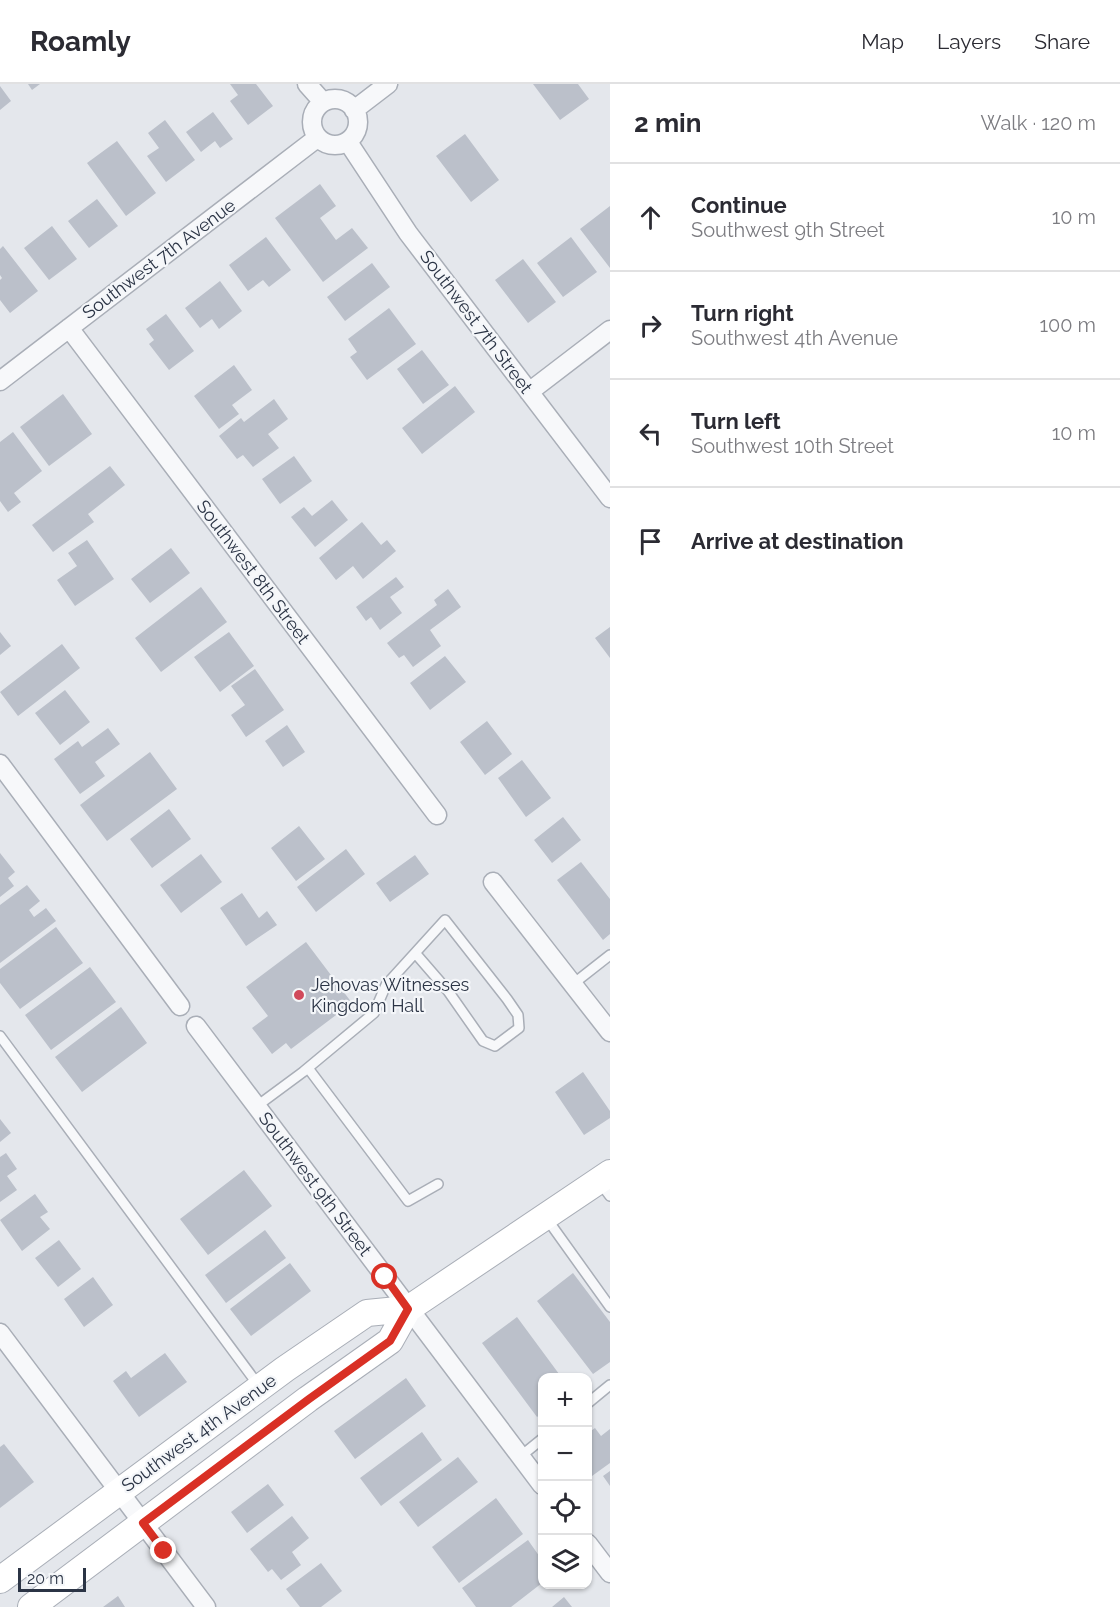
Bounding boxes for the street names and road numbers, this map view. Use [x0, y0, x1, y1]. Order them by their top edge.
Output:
street label: Southwest 7th Avenue [78, 194, 240, 323]
street label: Southwest 7th Street [416, 246, 537, 397]
street label: Southwest 8th Street [193, 496, 314, 648]
street label: Southwest 9th Street [255, 1108, 376, 1260]
street label: Southwest 4th Avenue [117, 1369, 281, 1496]

